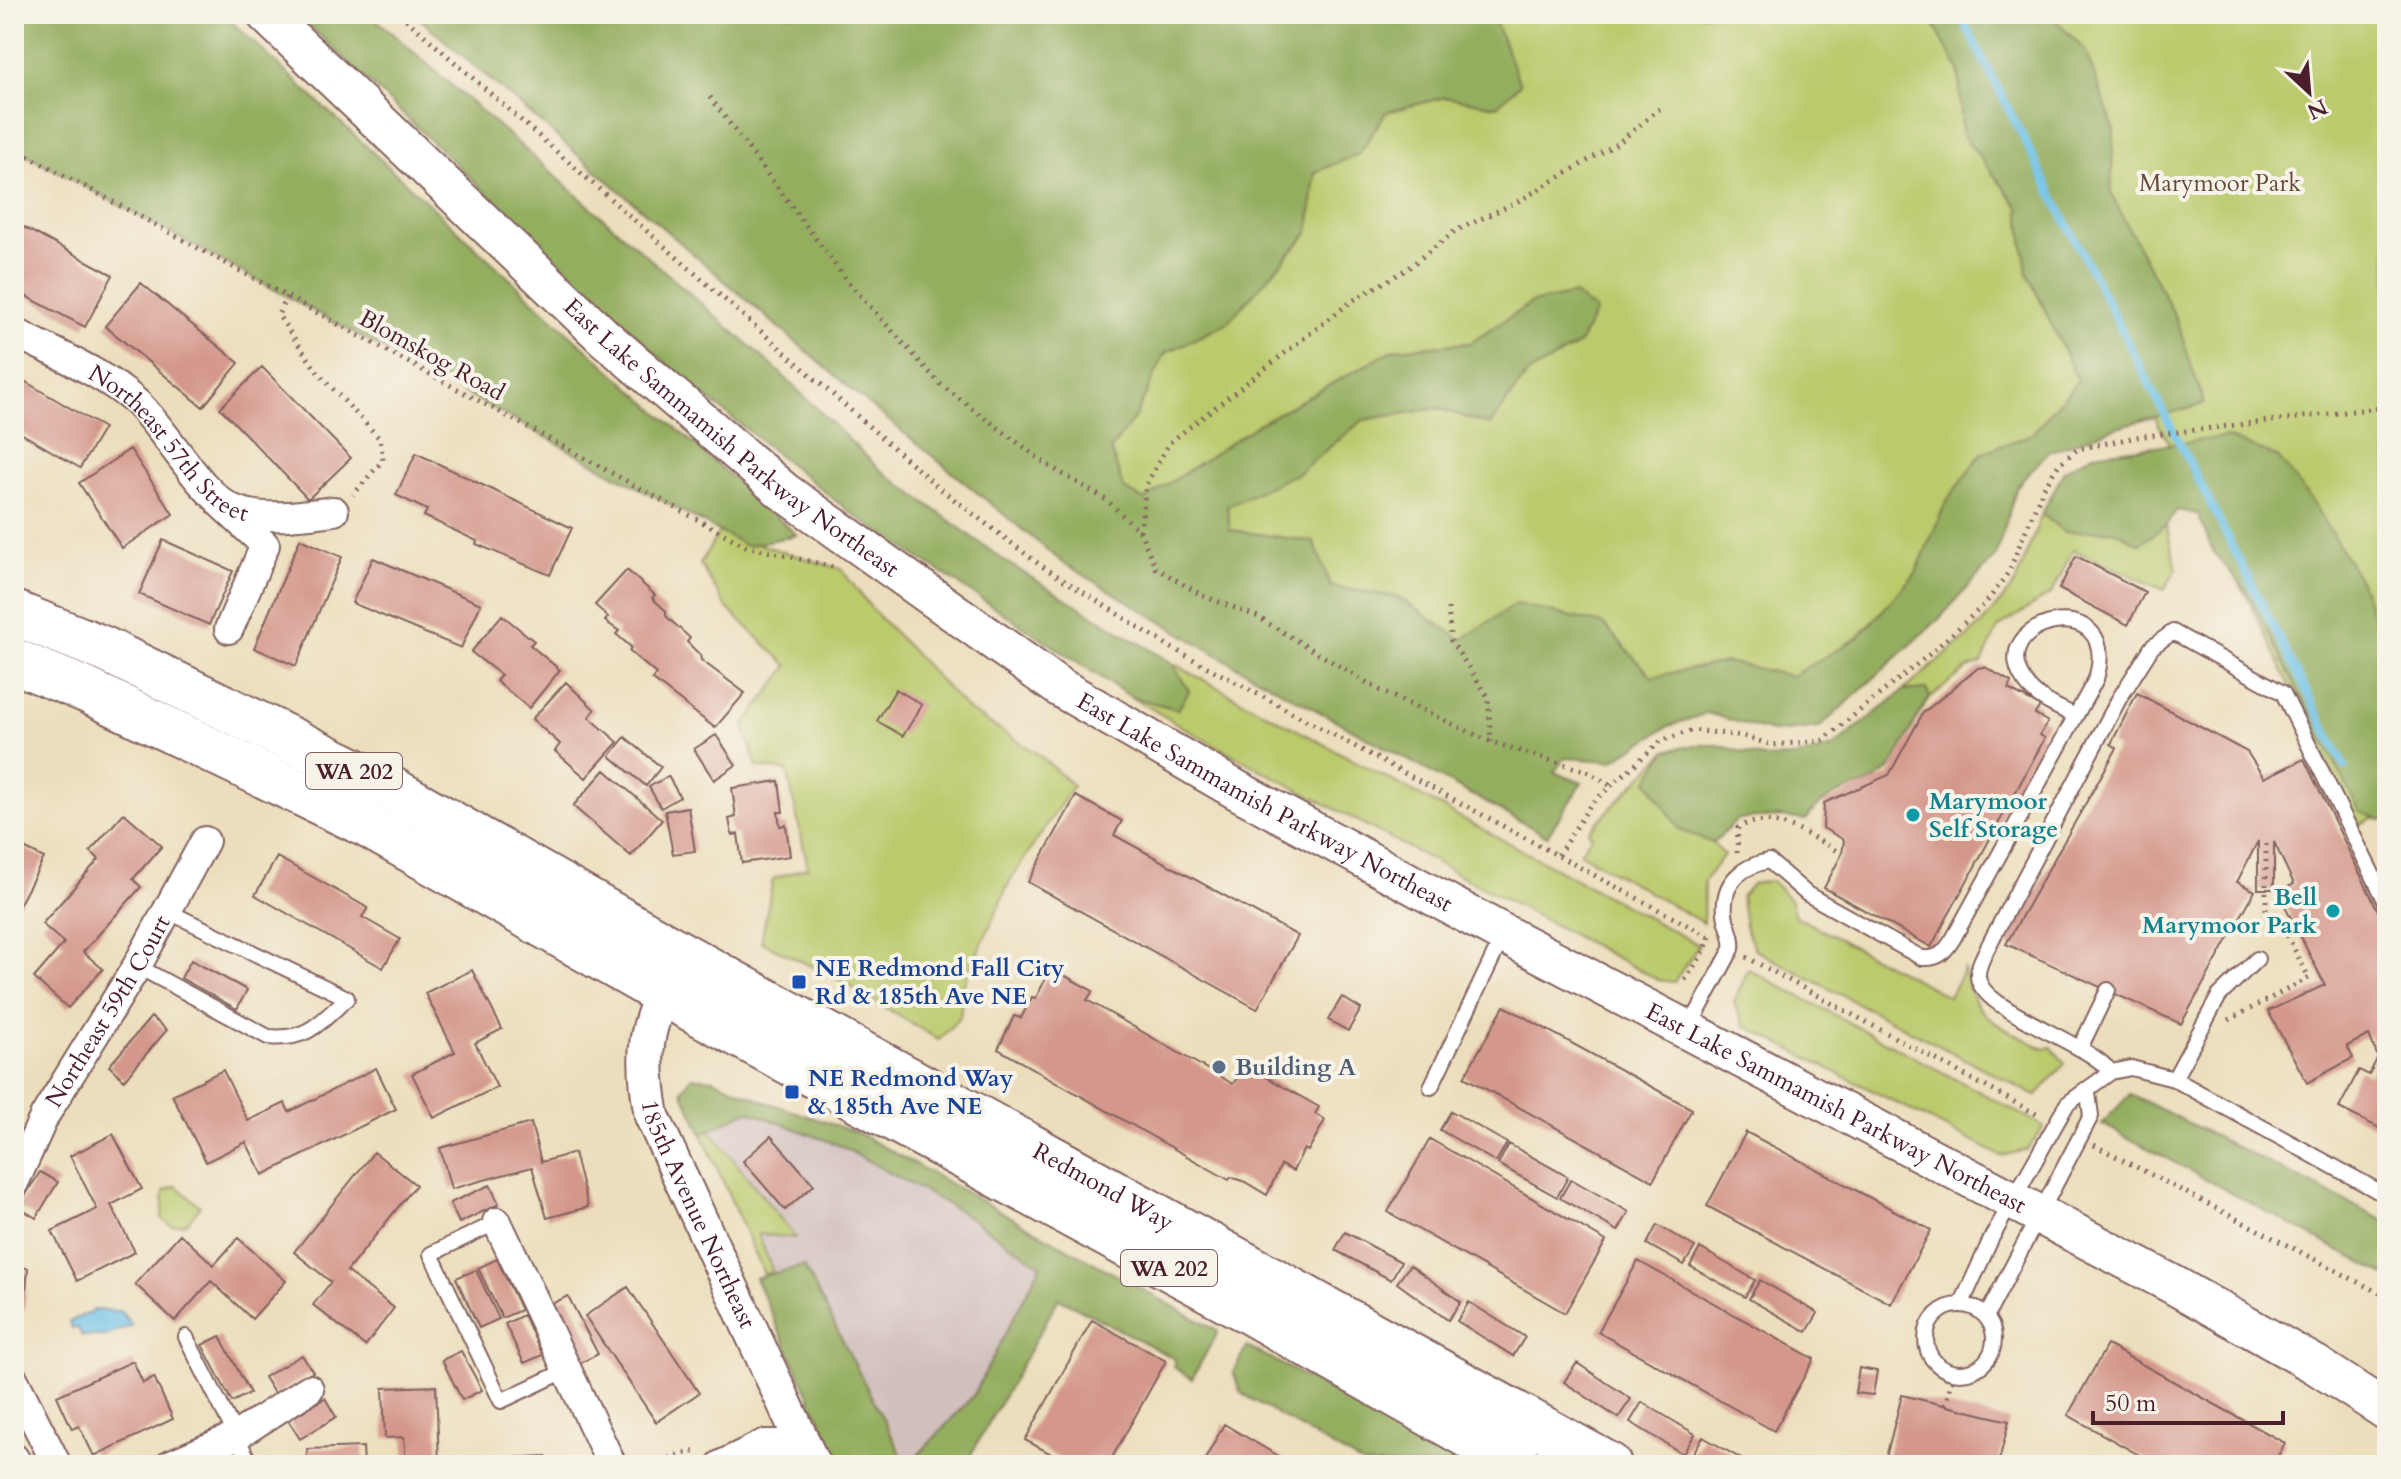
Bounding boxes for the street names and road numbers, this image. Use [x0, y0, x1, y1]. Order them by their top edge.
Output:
street label: East Lake Sammamish Parkway Northeast [556, 291, 906, 586]
street label: Blomskog Road [353, 302, 511, 409]
street label: Northeast 57th Street [82, 357, 252, 530]
street label: East Lake Sammamish Parkway Northeast [1071, 685, 1459, 920]
road number: WA 202 [306, 753, 402, 789]
street label: Northeast 59th Court [38, 909, 179, 1114]
street label: East Lake Sammamish Parkway Northeast [1640, 995, 2032, 1222]
street label: 185th Avenue Northeast [633, 1097, 764, 1334]
street label: Redmond Way [1027, 1135, 1180, 1239]
road number: WA 202 [1121, 1250, 1217, 1286]

